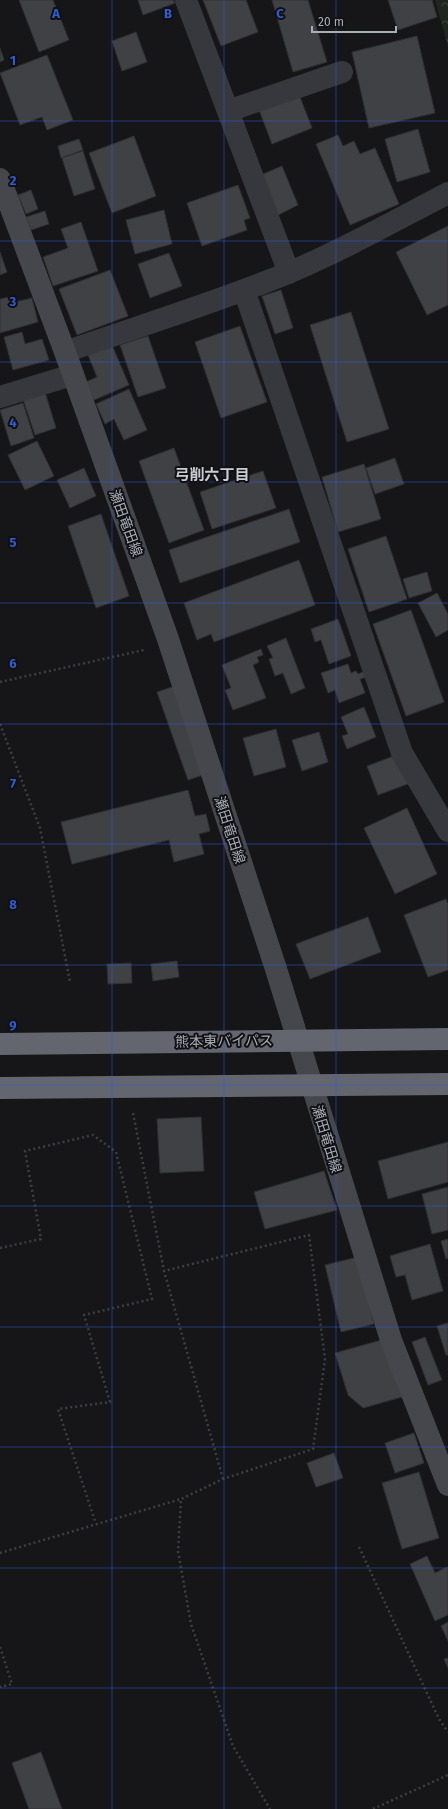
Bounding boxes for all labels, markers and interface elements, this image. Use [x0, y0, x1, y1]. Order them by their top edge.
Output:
text: A [51, 6, 60, 21]
text: B [164, 6, 172, 21]
text: C [276, 6, 284, 21]
scale bar [312, 8, 396, 34]
text: 20 m [318, 15, 344, 29]
text: 1 [10, 53, 16, 68]
text: 2 [10, 173, 17, 188]
text: 3 [9, 294, 17, 309]
text: 4 [9, 415, 17, 430]
district label: 弓削六丁目 [174, 466, 250, 484]
street label: 瀬田竜田線 [106, 487, 145, 559]
text: 5 [10, 535, 17, 550]
text: 6 [9, 656, 17, 671]
text: 7 [10, 776, 16, 791]
street label: 瀬田竜田線 [211, 794, 248, 866]
text: 8 [9, 897, 17, 912]
text: 9 [9, 1018, 17, 1033]
street label: 熊本東バイパス [175, 1032, 273, 1051]
street label: 瀬田竜田線 [308, 1103, 345, 1175]

